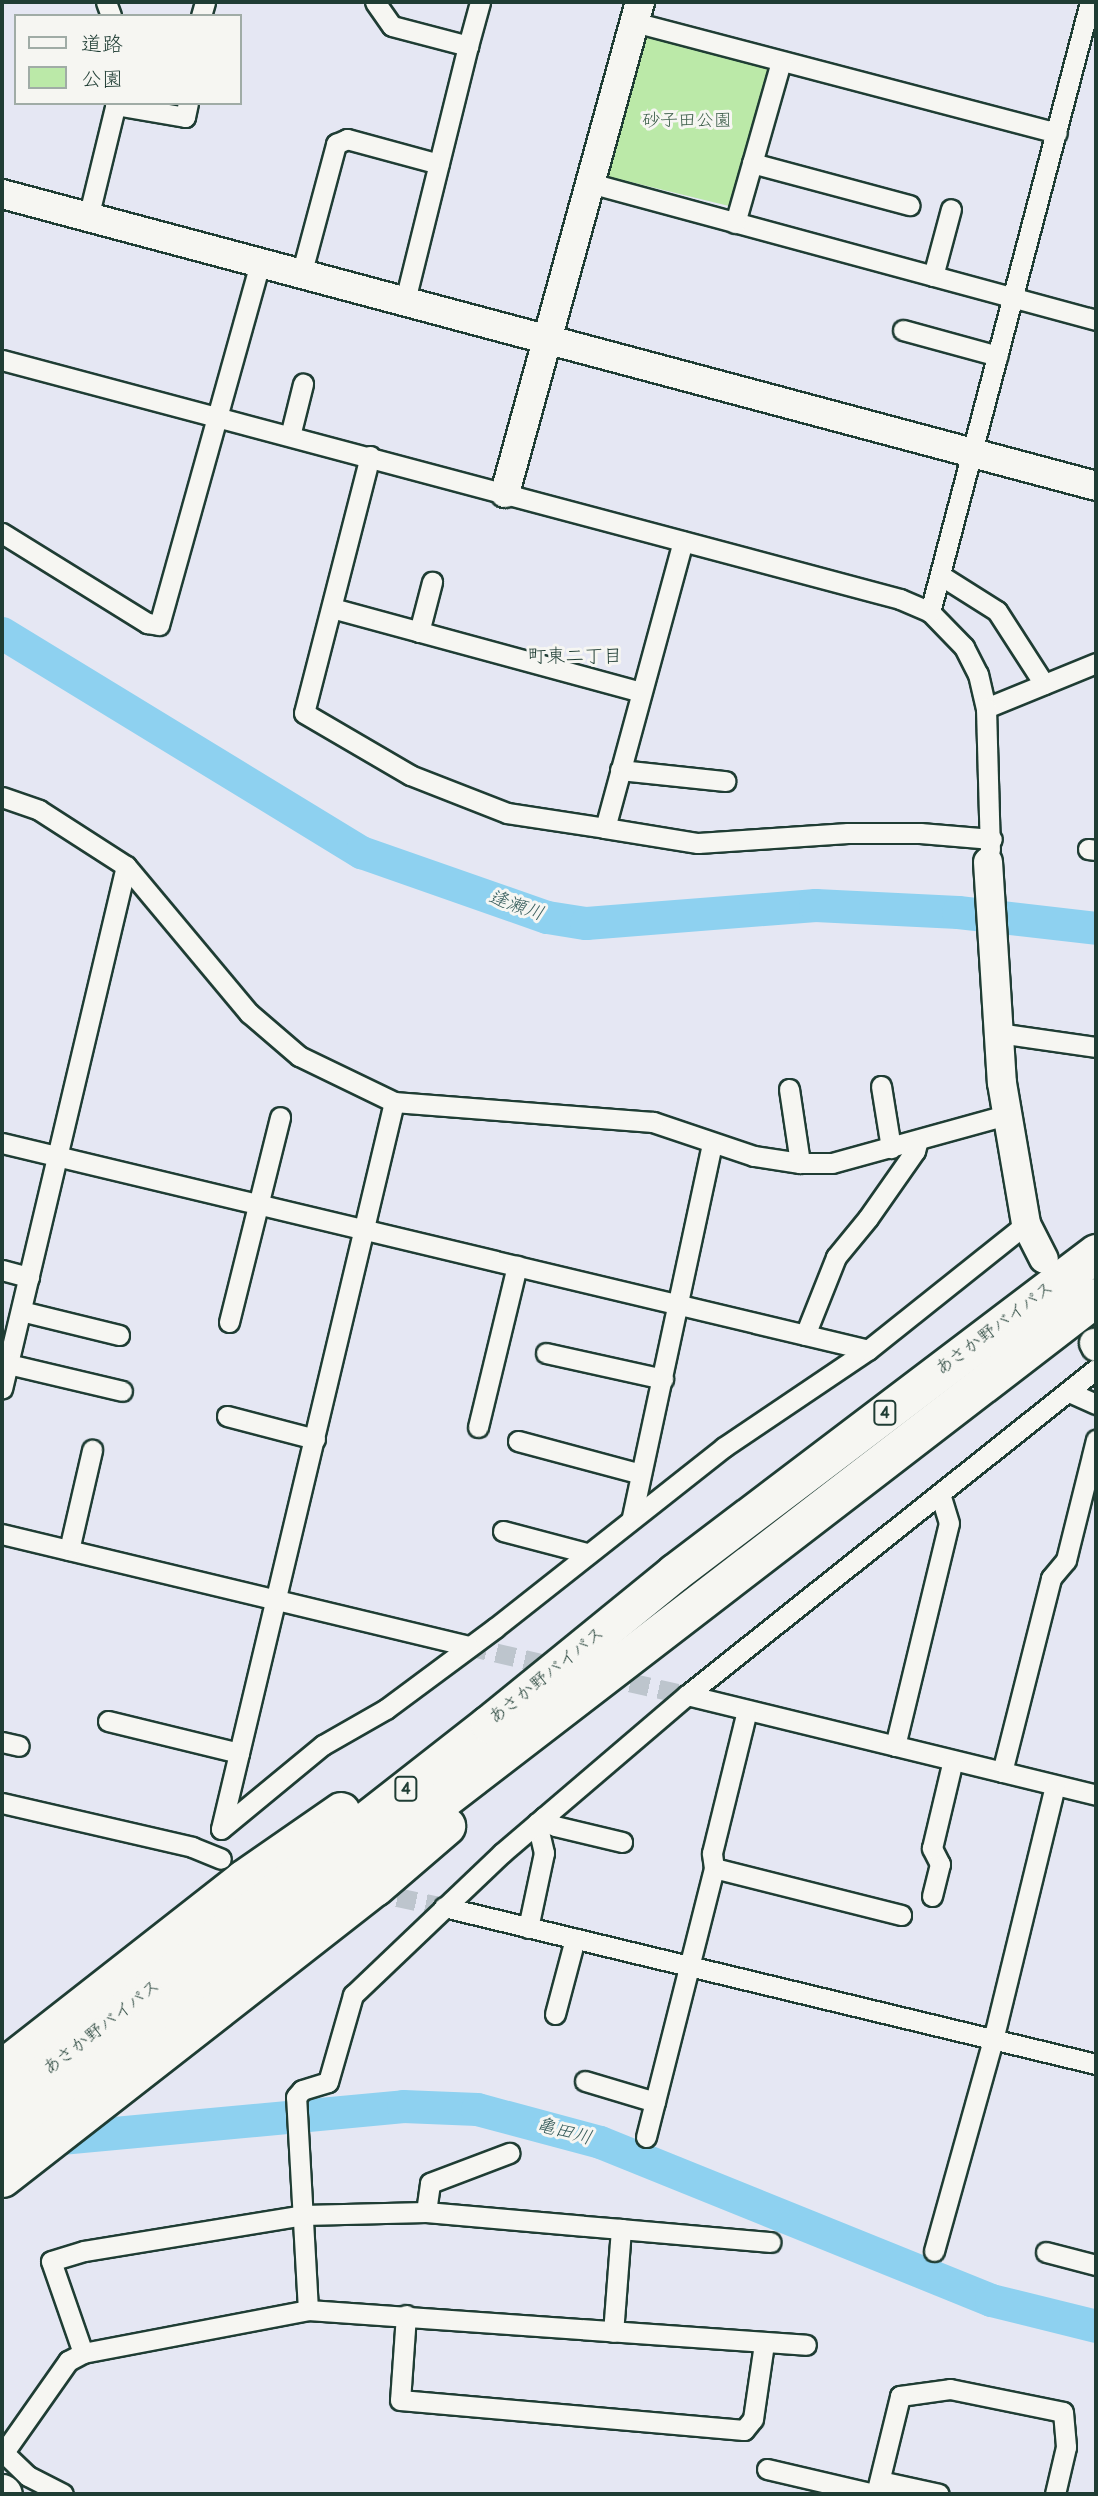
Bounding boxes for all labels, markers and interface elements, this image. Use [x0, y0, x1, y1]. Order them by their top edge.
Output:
legend [14, 14, 242, 105]
text: 道路 [81, 31, 123, 58]
text: 公園 [81, 66, 123, 93]
park label: 砂子田公園 [642, 110, 732, 132]
district label: 町東二丁目 [528, 646, 622, 668]
water label: 逢瀬川 [485, 886, 547, 926]
street label: あさか野バイパス [931, 1277, 1059, 1381]
road number: 4 [873, 1400, 897, 1426]
street label: あさか野バイパス [484, 1622, 610, 1730]
road number: 4 [394, 1777, 418, 1802]
street label: あさか野バイパス [39, 1975, 165, 2081]
water label: 亀田川 [534, 2114, 594, 2150]

